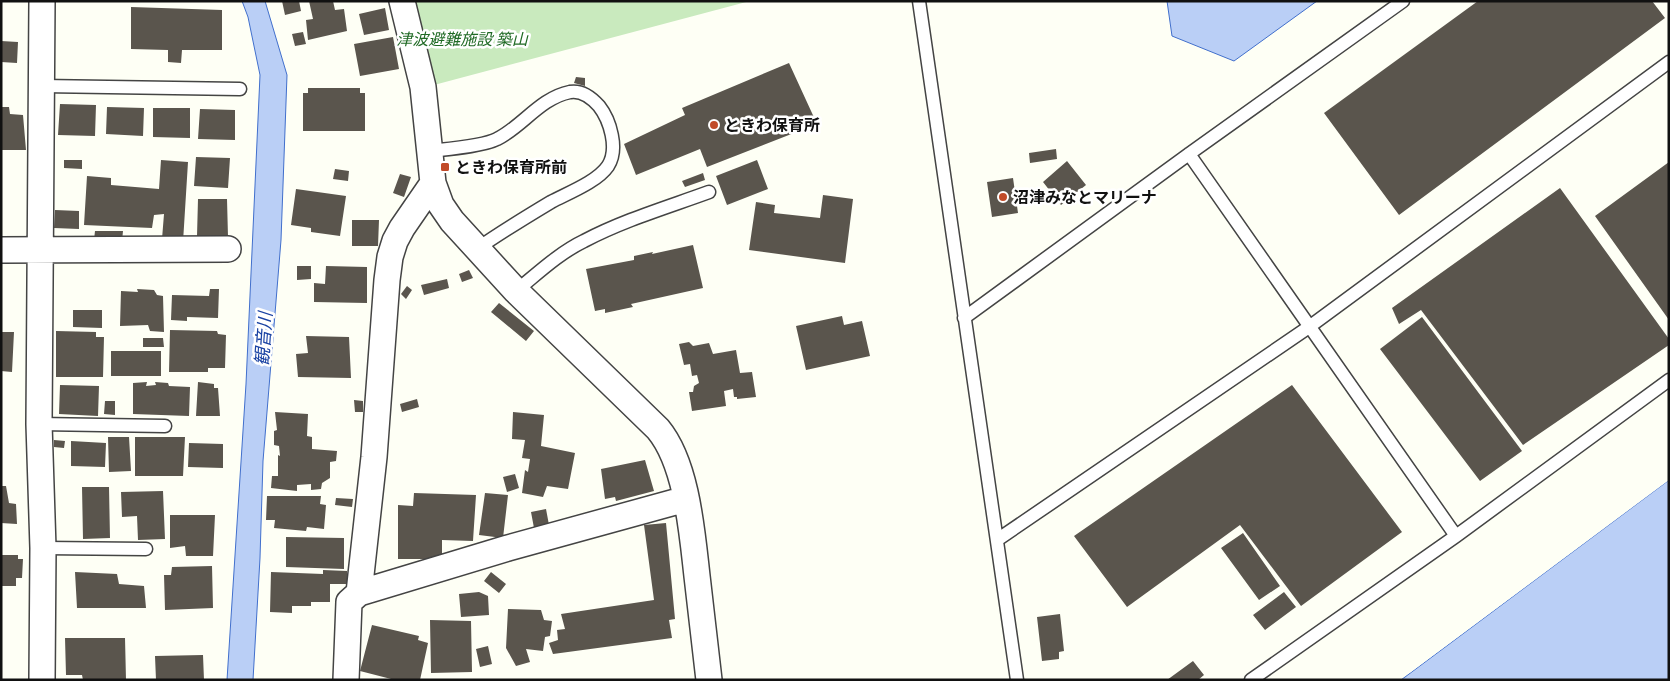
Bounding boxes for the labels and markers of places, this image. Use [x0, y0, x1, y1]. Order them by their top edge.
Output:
place label: ときわ保育所 [724, 115, 820, 135]
marker: ときわ保育所 [708, 119, 720, 131]
place label: ときわ保育所前 [455, 157, 567, 177]
marker: ときわ保育所前 [439, 161, 451, 173]
place label: 沼津みなとマリーナ [1013, 187, 1157, 207]
marker: 沼津みなとマリーナ [997, 191, 1009, 203]

